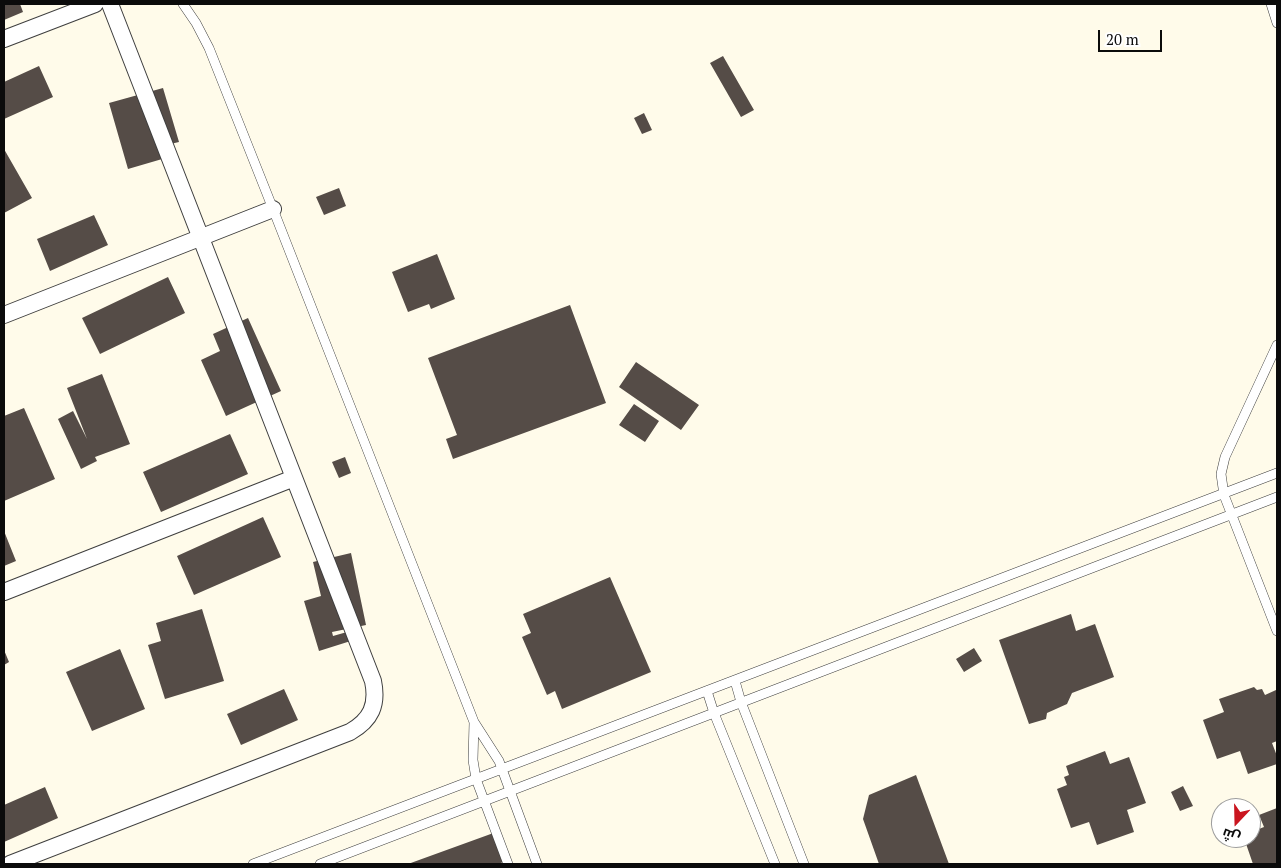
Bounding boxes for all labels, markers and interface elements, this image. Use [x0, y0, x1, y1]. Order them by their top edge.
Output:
scale bar [1101, 20, 1165, 52]
text: 20 m [1106, 29, 1139, 49]
north arrow [1211, 798, 1261, 848]
text: ش [1219, 824, 1243, 849]

